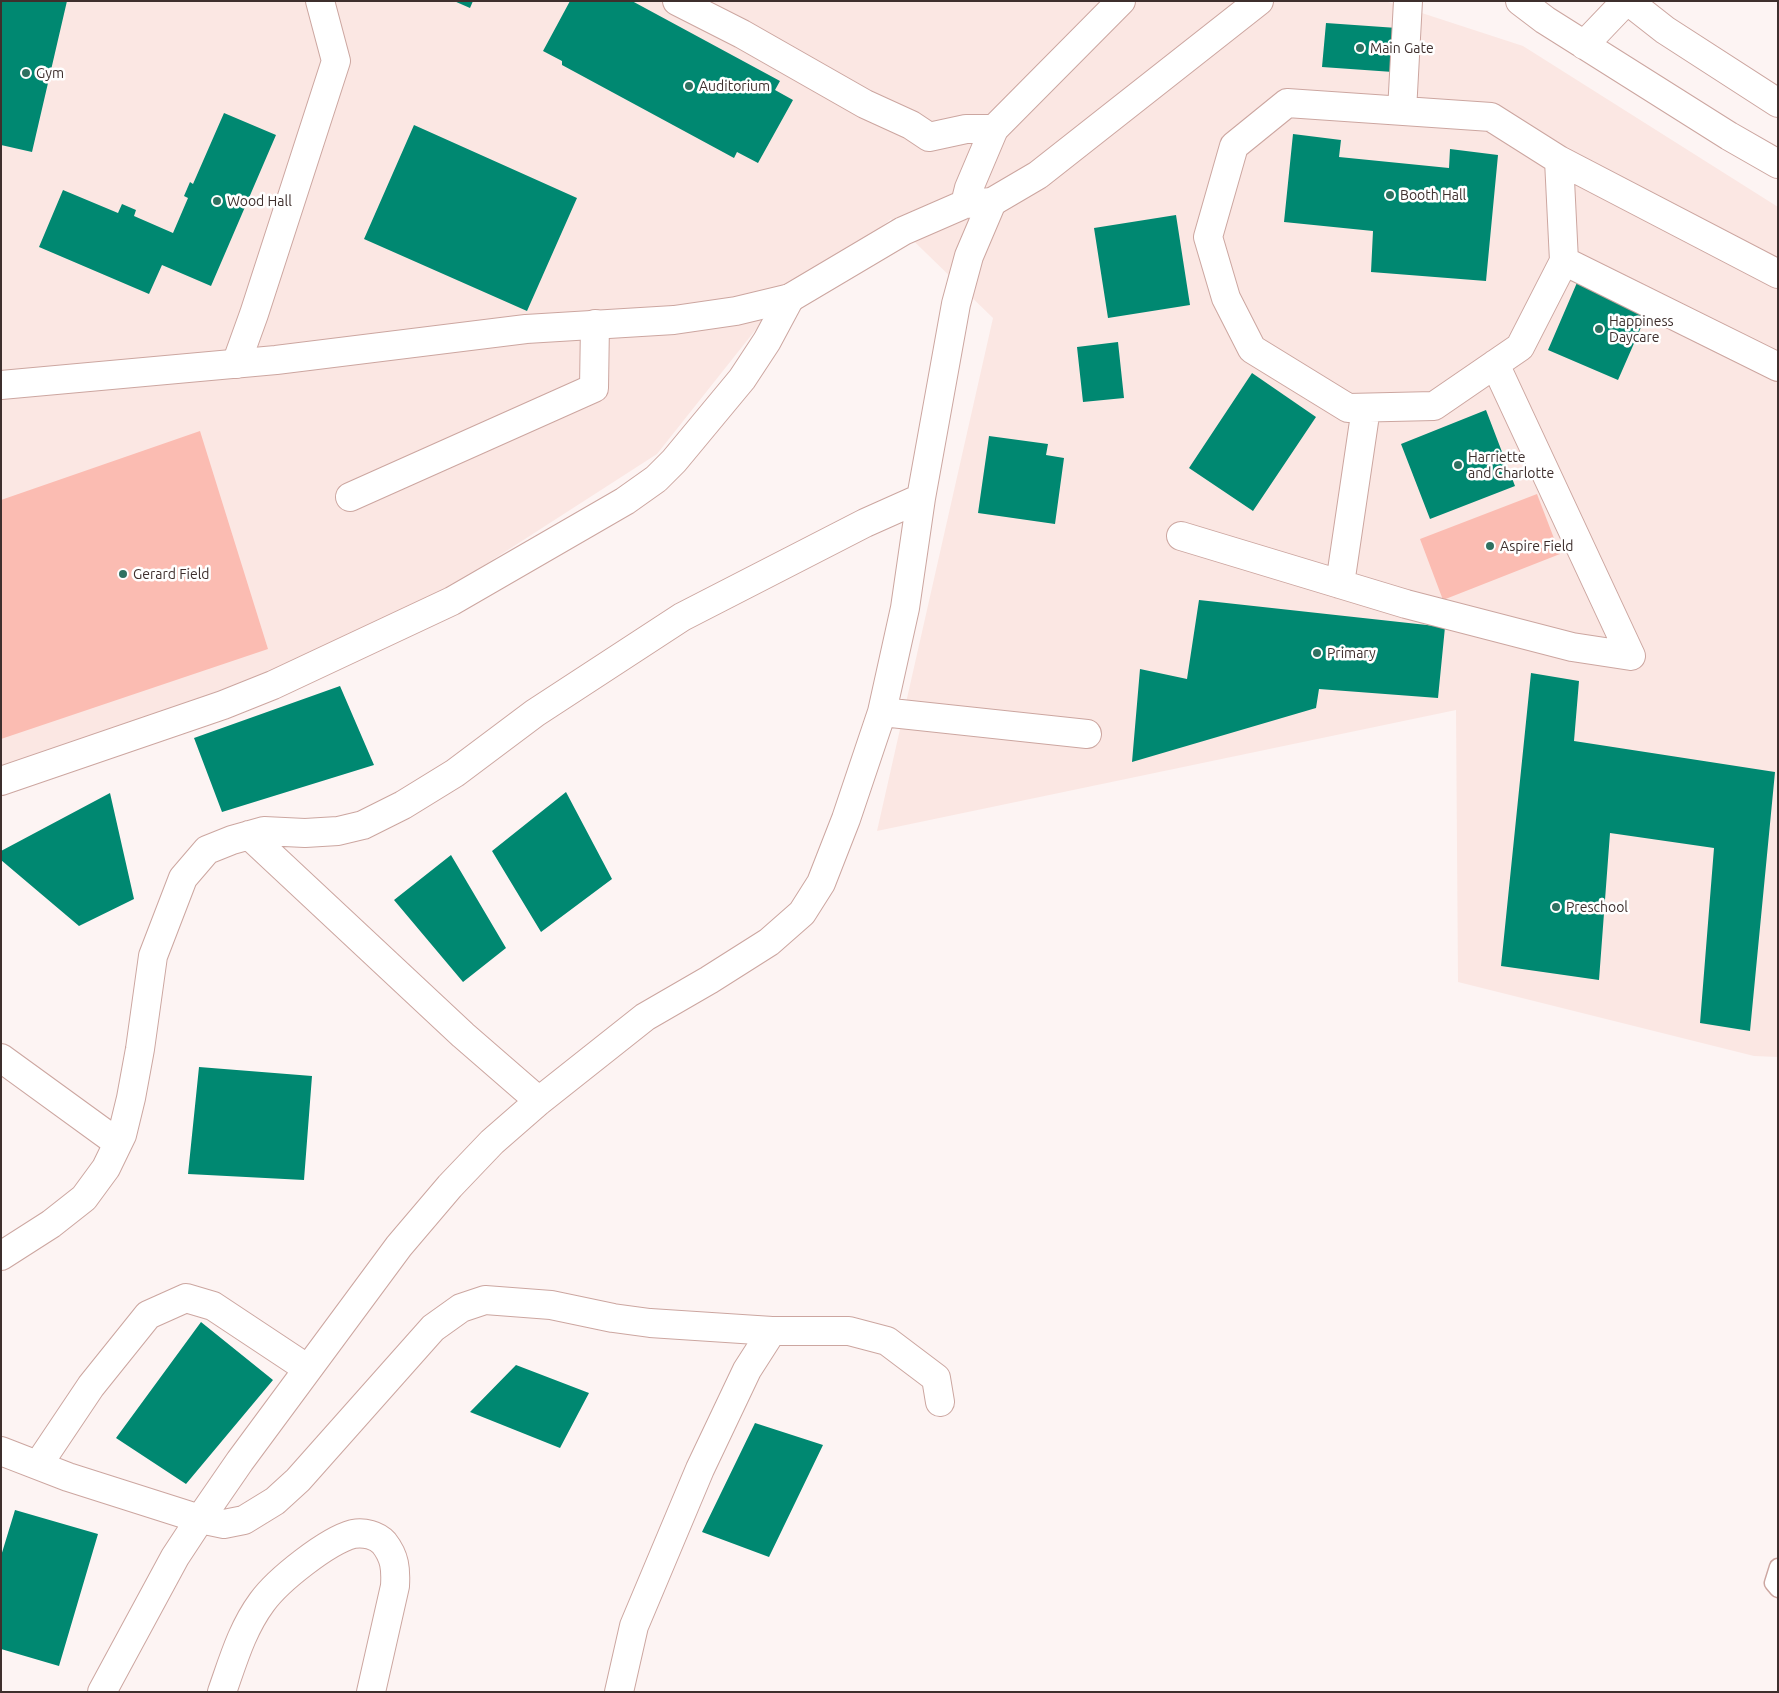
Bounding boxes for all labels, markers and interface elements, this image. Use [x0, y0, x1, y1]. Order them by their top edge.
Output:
place label: Main Gate [1370, 40, 1434, 56]
marker: Main Gate [1354, 42, 1366, 54]
place label: Gym [36, 65, 64, 81]
marker: Gym [20, 67, 32, 79]
place label: Auditorium [699, 78, 770, 94]
marker: Auditorium [683, 80, 695, 92]
place label: Booth Hall [1400, 187, 1466, 203]
marker: Booth Hall [1384, 189, 1396, 201]
place label: Wood Hall [227, 193, 292, 209]
marker: Wood Hall [211, 195, 223, 207]
place label: Happiness Daycare [1609, 313, 1674, 346]
marker: Happiness Daycare [1593, 323, 1605, 335]
place label: Harriette and Charlotte [1468, 449, 1554, 482]
marker: Harriette and Charlotte [1452, 459, 1464, 471]
place label: Aspire Field [1500, 538, 1574, 554]
marker: Aspire Field [1484, 540, 1496, 552]
place label: Gerard Field [133, 566, 210, 582]
marker: Gerard Field [117, 568, 129, 580]
place label: Primary [1327, 645, 1376, 661]
marker: Primary [1311, 647, 1323, 659]
place label: Preschool [1566, 899, 1628, 915]
marker: Preschool [1550, 901, 1562, 913]

